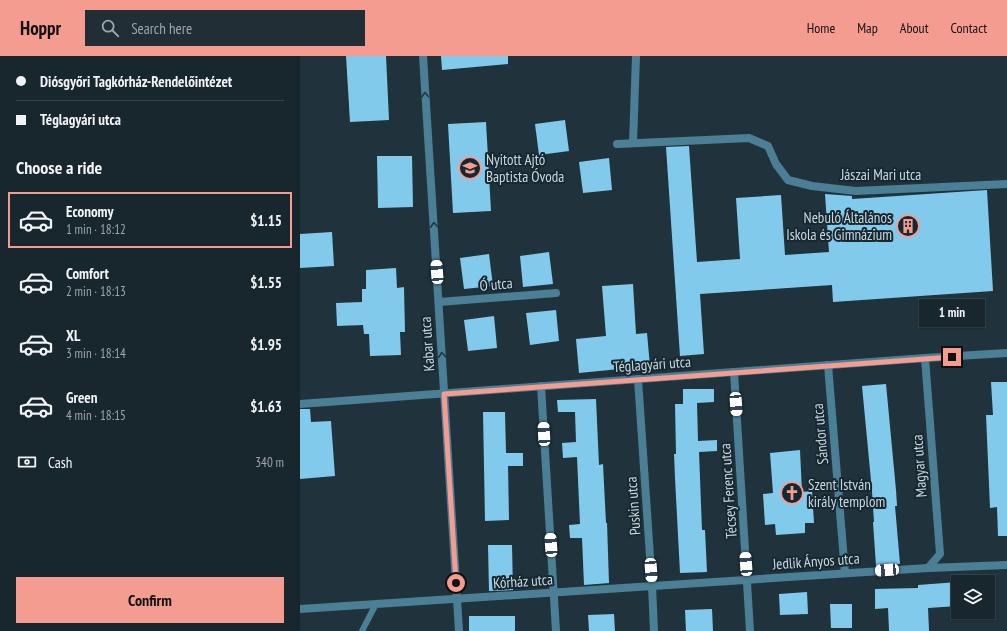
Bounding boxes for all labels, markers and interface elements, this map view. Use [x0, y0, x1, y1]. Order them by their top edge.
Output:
search box [85, 10, 365, 46]
text: Hoppr [20, 16, 61, 40]
icon: search [99, 17, 121, 39]
text: Search here [131, 19, 192, 38]
text: Home [807, 19, 835, 37]
text: Map [857, 19, 878, 37]
text: About [900, 19, 929, 37]
text: Contact [951, 19, 987, 37]
text: Diósgyőri Tagkórház-Rendelőintézet [40, 72, 232, 91]
one-way arrow [421, 92, 430, 98]
text: Téglagyári utca [40, 110, 121, 129]
place label: Nyitott Ajtó Baptista Óvoda [486, 150, 564, 186]
school or university icon: Nyitott Ajtó Baptista Óvoda [457, 155, 483, 181]
text: Choose a ride [16, 156, 102, 179]
street label: Jászai Mari utca [840, 165, 921, 184]
icon: car [18, 202, 54, 238]
text: Economy [66, 202, 114, 221]
place label: Nebuló Általános Iskola és Gimnázium [786, 208, 892, 244]
text: $1.15 [250, 211, 282, 230]
building icon: Nebuló Általános Iskola és Gimnázium [895, 213, 921, 239]
text: 1 min · 18:12 [66, 221, 126, 238]
one-way arrow [429, 222, 438, 228]
car [430, 260, 444, 284]
icon: car [18, 264, 54, 300]
text: Comfort [66, 264, 109, 283]
text: $1.55 [250, 273, 282, 292]
street label: Ó utca [479, 273, 513, 295]
text: 2 min · 18:13 [66, 283, 126, 300]
callout: 1 min [919, 299, 985, 327]
text: 1 min [939, 304, 965, 321]
street label: Kabar utca [416, 316, 438, 372]
icon: car [18, 326, 54, 362]
text: XL [66, 326, 80, 345]
text: $1.95 [250, 335, 282, 354]
text: 3 min · 18:14 [66, 345, 126, 362]
route end [943, 348, 961, 366]
one-way arrow [438, 352, 446, 358]
street label: Téglagyári utca [612, 352, 692, 376]
icon: car [18, 388, 54, 424]
text: Green [66, 388, 98, 407]
car [729, 392, 743, 416]
text: $1.63 [250, 397, 282, 416]
street label: Sándor utca [808, 403, 832, 465]
text: 4 min · 18:15 [66, 407, 126, 424]
car [537, 422, 551, 446]
street label: Magyar utca [907, 434, 931, 498]
street label: Técsey Ferenc utca [715, 443, 741, 539]
icon: cash [16, 451, 38, 473]
text: Cash [48, 453, 72, 472]
text: 340 m [255, 454, 284, 471]
place label: Szent István király templom [808, 475, 885, 511]
street label: Puskin utca [621, 476, 645, 536]
church icon: Szent István király templom [779, 480, 805, 506]
car [544, 533, 558, 557]
street label: Jedlik Ányos utca [771, 548, 860, 574]
car [739, 552, 753, 576]
car [644, 558, 658, 582]
car [875, 563, 899, 577]
street label: Kórház utca [492, 569, 554, 593]
route start [447, 574, 465, 592]
map controls [951, 575, 995, 619]
button: layers [951, 575, 995, 619]
button: Confirm [16, 577, 284, 623]

